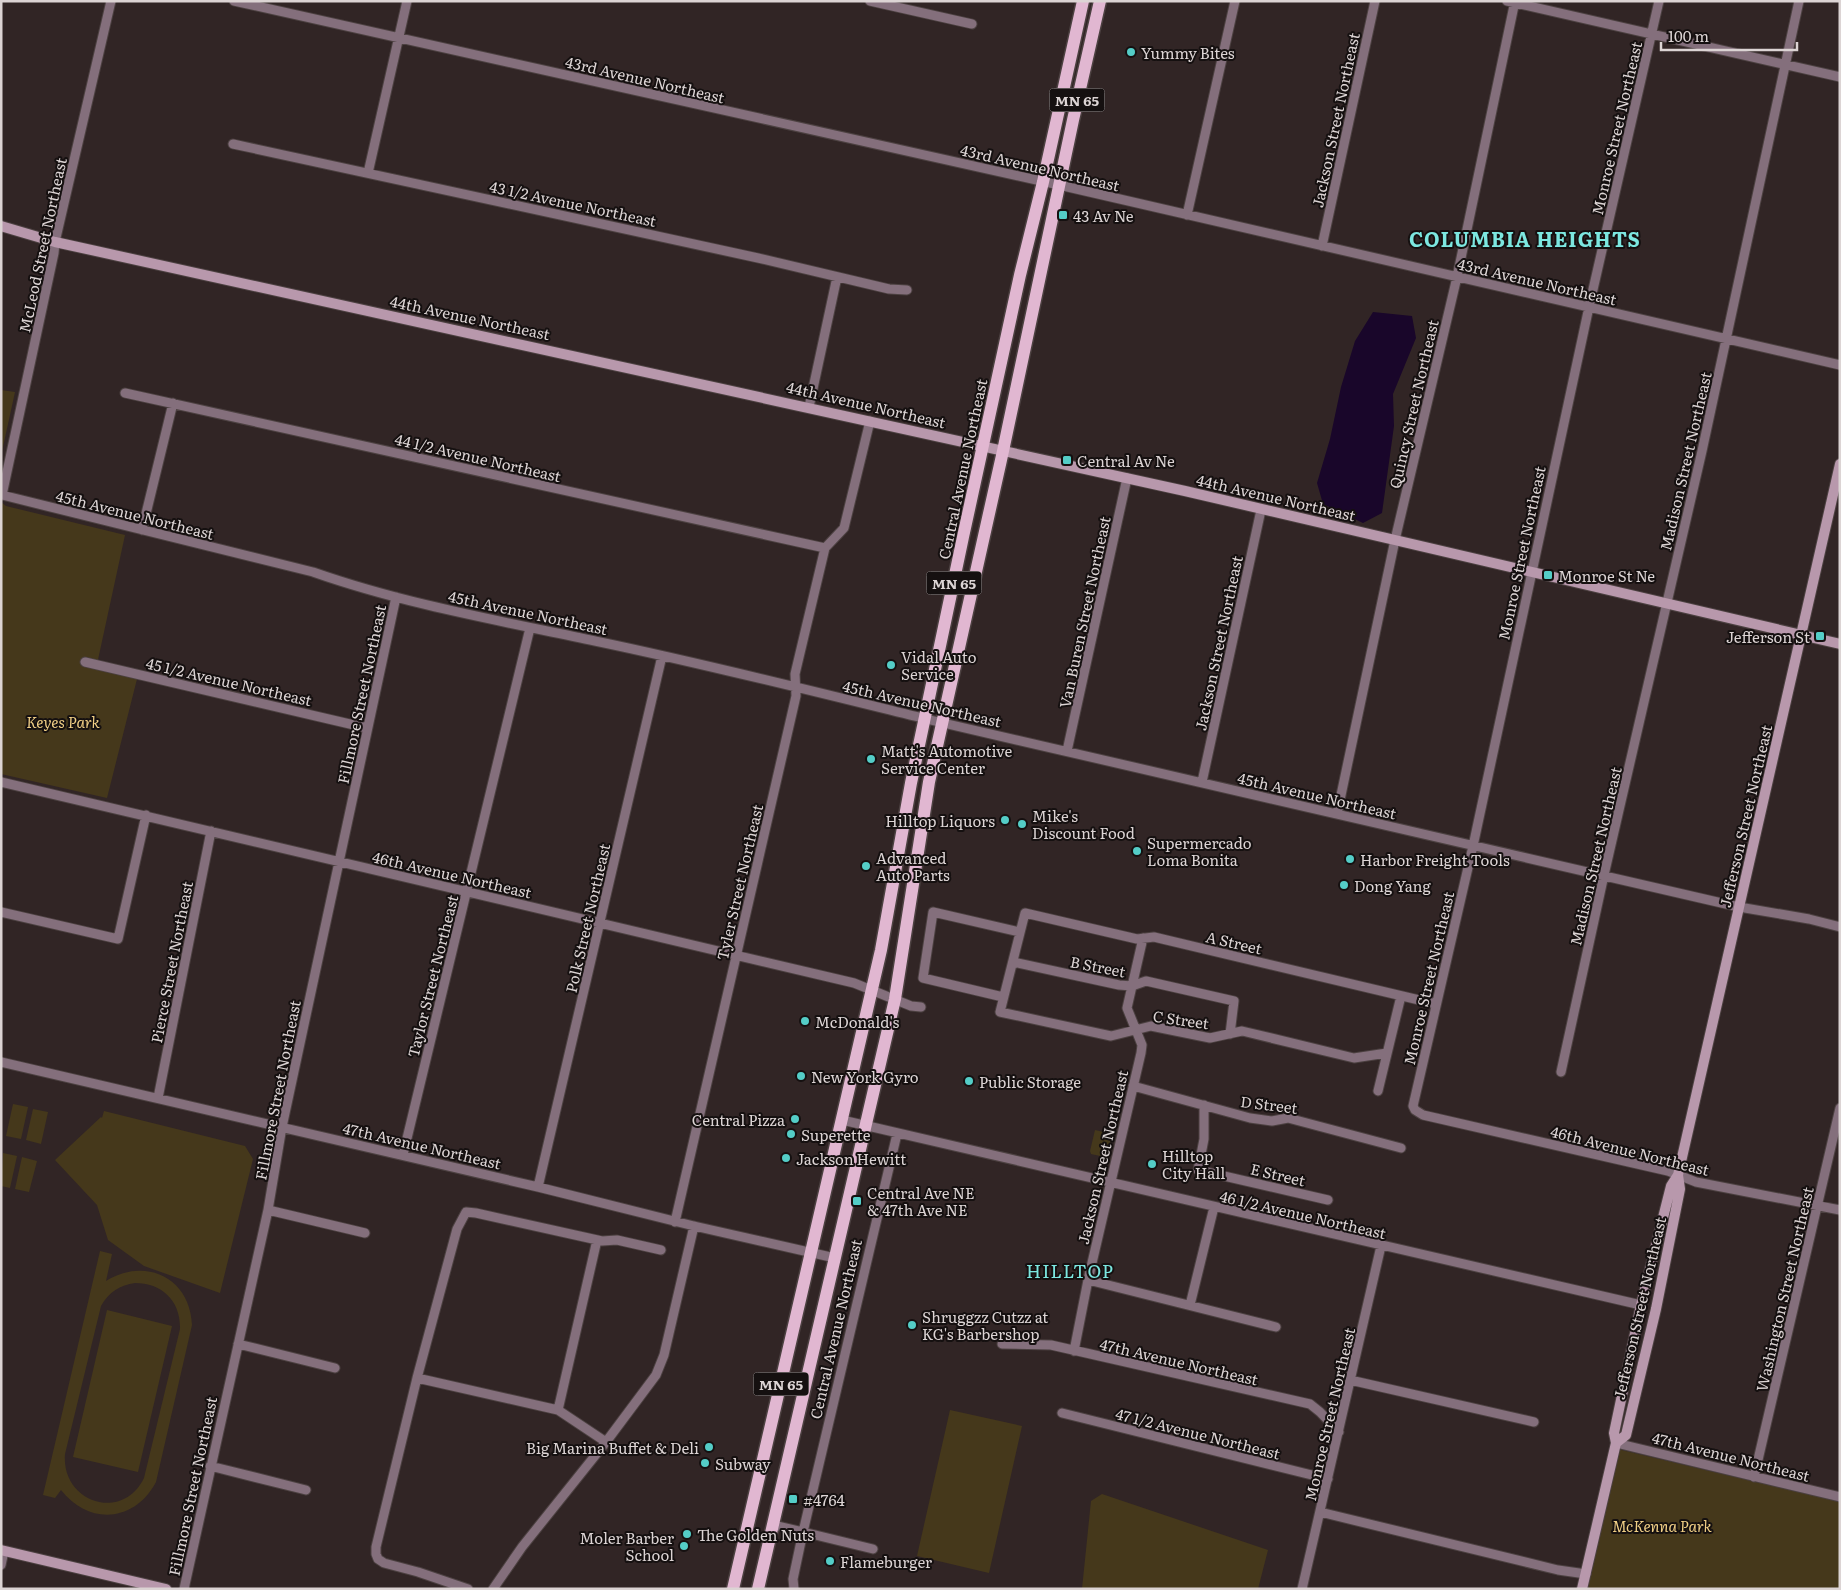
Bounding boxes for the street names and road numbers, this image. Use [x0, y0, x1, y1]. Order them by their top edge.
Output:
street label: Jackson Street Northeast [1305, 30, 1365, 210]
street label: Monroe Street Northeast [1585, 39, 1647, 217]
street label: 43rd Avenue Northeast [563, 49, 727, 109]
road number: MN 65 [1050, 88, 1104, 112]
street label: 43rd Avenue Northeast [958, 137, 1122, 197]
street label: McLeod Street Northeast [12, 155, 72, 335]
street label: 43 1/2 Avenue Northeast [487, 174, 659, 232]
street label: 43rd Avenue Northeast [1455, 251, 1619, 311]
street label: 44th Avenue Northeast [388, 289, 552, 345]
street label: Quincy Street Northeast [1382, 317, 1444, 491]
street label: Madison Street Northeast [1653, 369, 1717, 553]
street label: 44th Avenue Northeast [784, 374, 948, 434]
street label: Central Avenue Northeast [932, 377, 992, 561]
street label: 44 1/2 Avenue Northeast [393, 427, 563, 487]
street label: Monroe Street Northeast [1491, 464, 1551, 642]
street label: 44th Avenue Northeast [1194, 467, 1358, 527]
street label: 45th Avenue Northeast [53, 483, 217, 545]
street label: Van Buren Street Northeast [1052, 514, 1116, 710]
street label: Jackson Street Northeast [1188, 553, 1248, 733]
road number: MN 65 [926, 572, 982, 594]
street label: 45th Avenue Northeast [446, 584, 610, 640]
street label: Fillmore Street Northeast [331, 602, 391, 786]
street label: 45 1/2 Avenue Northeast [144, 651, 314, 711]
street label: 45th Avenue Northeast [840, 674, 1004, 732]
street label: Jefferson Street Northeast [1713, 722, 1777, 910]
street label: Madison Street Northeast [1563, 764, 1627, 948]
street label: 45th Avenue Northeast [1235, 766, 1399, 824]
street label: Tyler Street Northeast [710, 802, 768, 962]
street label: Polk Street Northeast [559, 841, 615, 995]
street label: 46th Avenue Northeast [370, 844, 534, 904]
street label: Pierce Street Northeast [144, 879, 198, 1045]
street label: Monroe Street Northeast [1397, 889, 1459, 1067]
street label: Taylor Street Northeast [401, 892, 463, 1060]
street label: A Street [1204, 924, 1264, 960]
street label: B Street [1068, 949, 1128, 983]
street label: Fillmore Street Northeast [248, 998, 306, 1182]
street label: C Street [1151, 1004, 1211, 1034]
street label: Jackson Street Northeast [1071, 1068, 1133, 1246]
street label: D Street [1239, 1089, 1299, 1119]
street label: 47th Avenue Northeast [341, 1116, 503, 1174]
street label: 46th Avenue Northeast [1548, 1119, 1712, 1181]
street label: E Street [1248, 1157, 1308, 1191]
street label: 46 1/2 Avenue Northeast [1218, 1184, 1388, 1244]
street label: Washington Street Northeast [1749, 1184, 1819, 1394]
street label: Jefferson Street Northeast [1607, 1214, 1671, 1402]
street label: Central Avenue Northeast [803, 1237, 867, 1421]
street label: Monroe Street Northeast [1298, 1325, 1360, 1503]
street label: 47th Avenue Northeast [1098, 1332, 1260, 1390]
road number: MN 65 [754, 1372, 808, 1396]
street label: Fillmore Street Northeast [162, 1394, 222, 1578]
street label: 47 1/2 Avenue Northeast [1113, 1401, 1283, 1465]
street label: 47th Avenue Northeast [1650, 1425, 1812, 1487]

